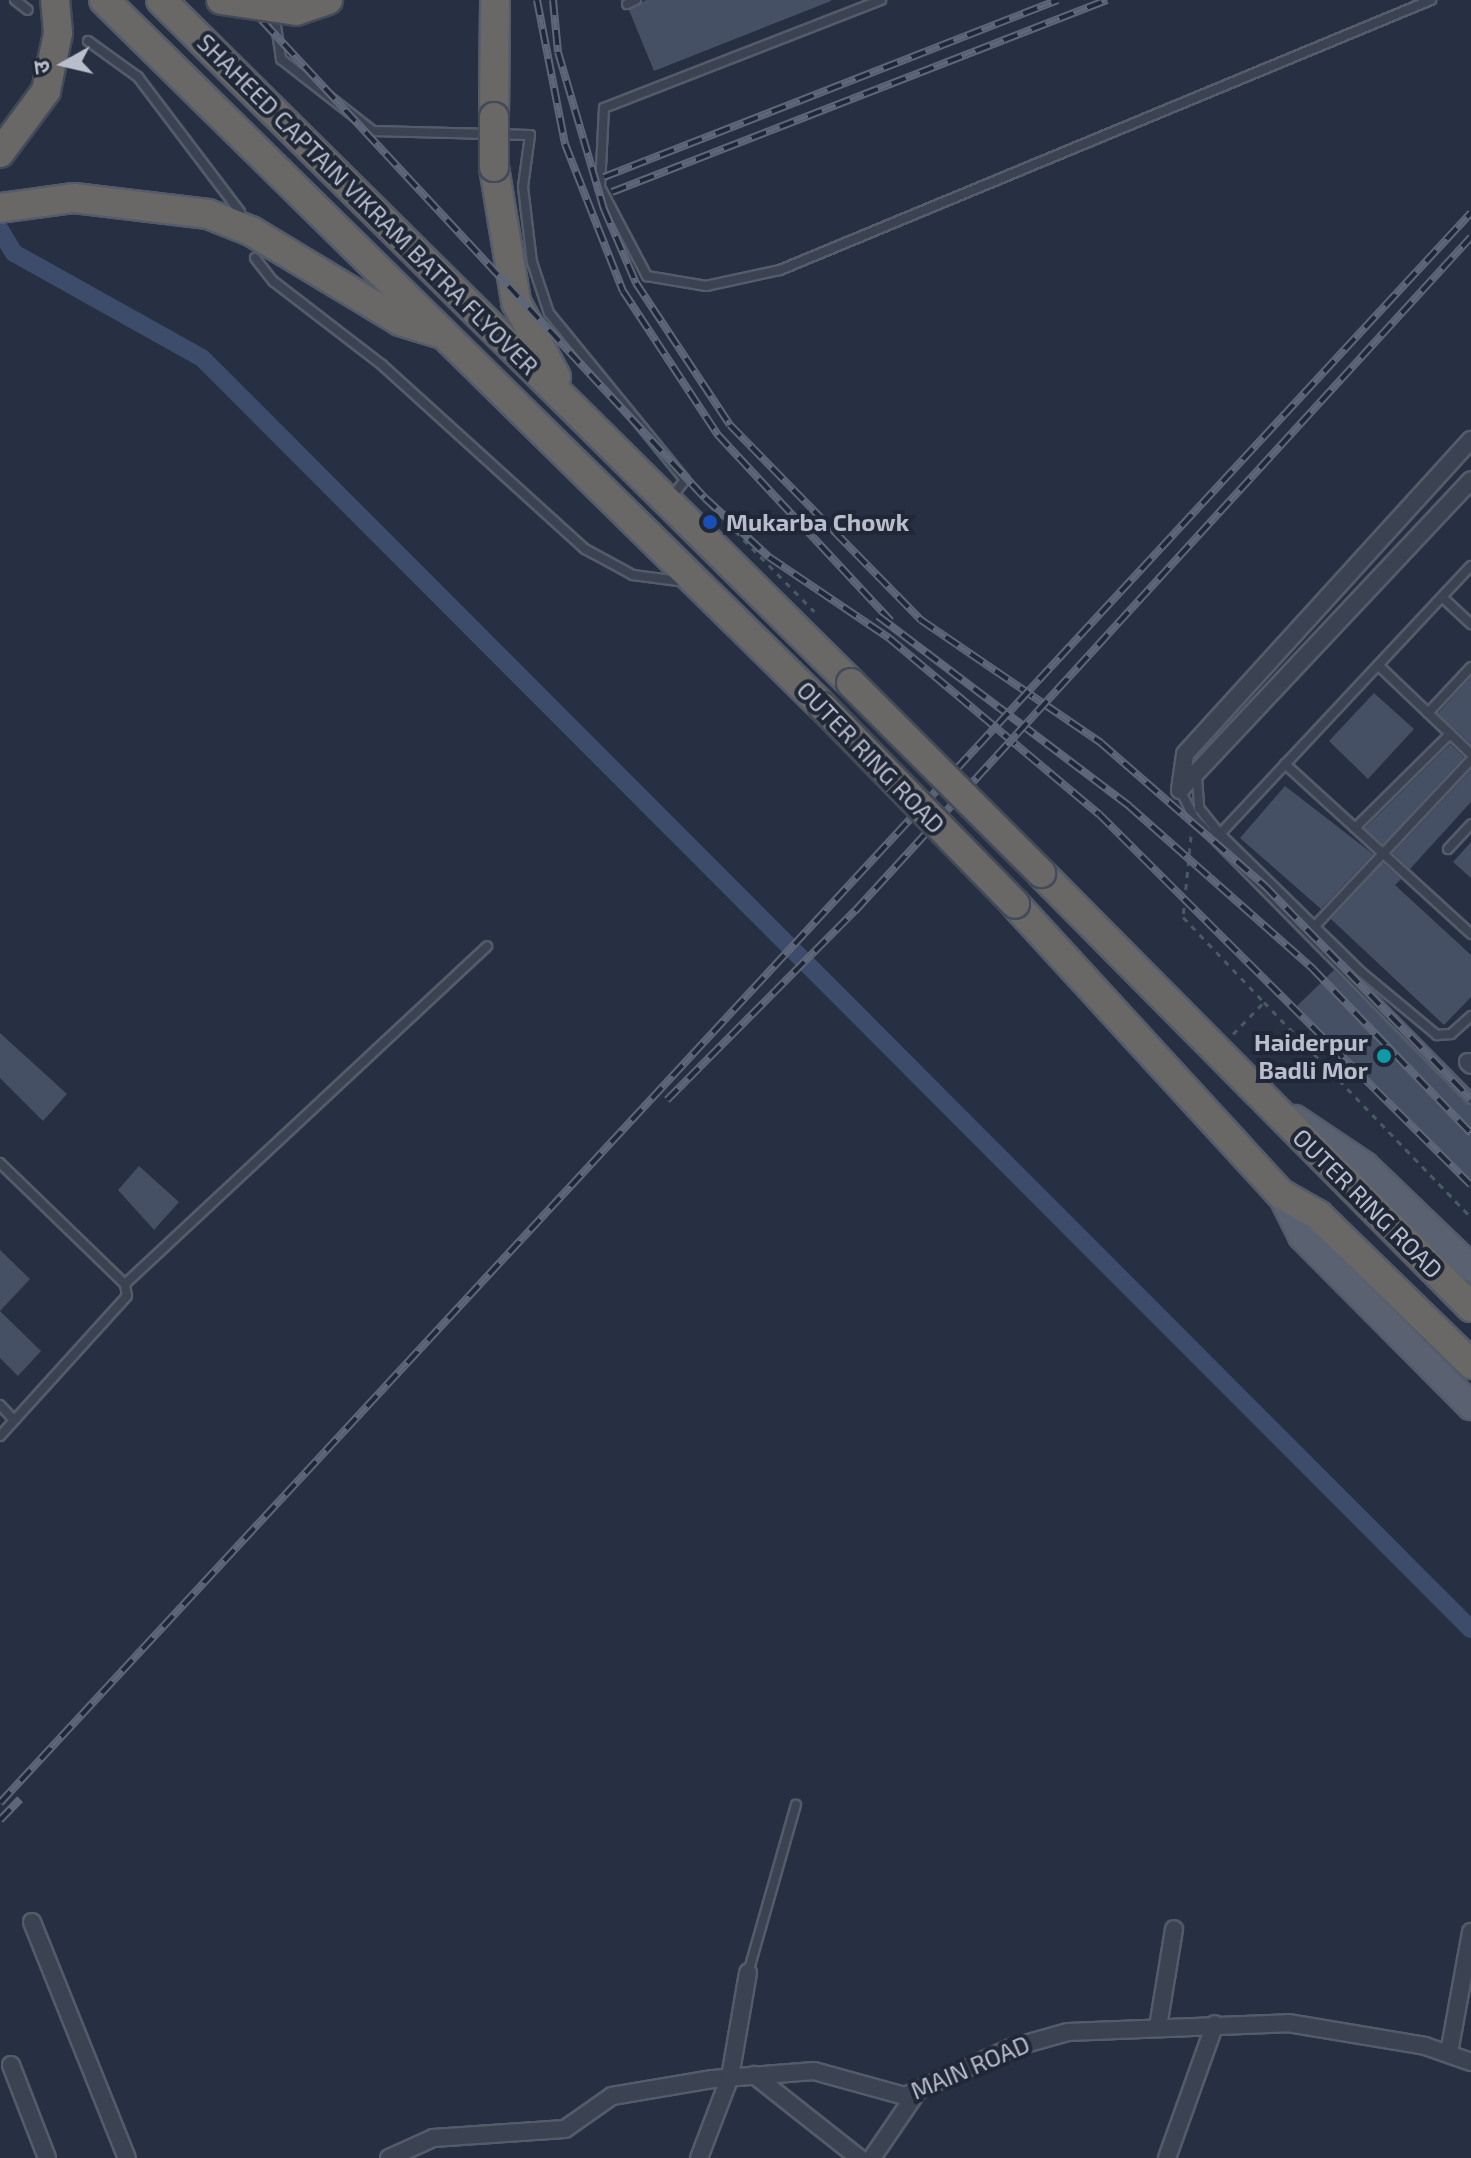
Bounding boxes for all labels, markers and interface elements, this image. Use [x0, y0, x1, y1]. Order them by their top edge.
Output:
north arrow [24, 24, 104, 104]
street label: SHAHEED CAPTAIN VIKRAM BATRA FLYOVER [191, 27, 545, 381]
text: उ [26, 59, 54, 76]
place label: Mukarba Chowk [726, 508, 909, 536]
marker: Mukarba Chowk [701, 513, 719, 531]
street label: OUTER RING ROAD [791, 675, 951, 839]
place label: Haiderpur Badli Mor [1254, 1028, 1368, 1084]
marker: Haiderpur Badli Mor [1375, 1047, 1393, 1065]
street label: OUTER RING ROAD [1287, 1122, 1449, 1284]
street label: MAIN ROAD [906, 2029, 1034, 2105]

